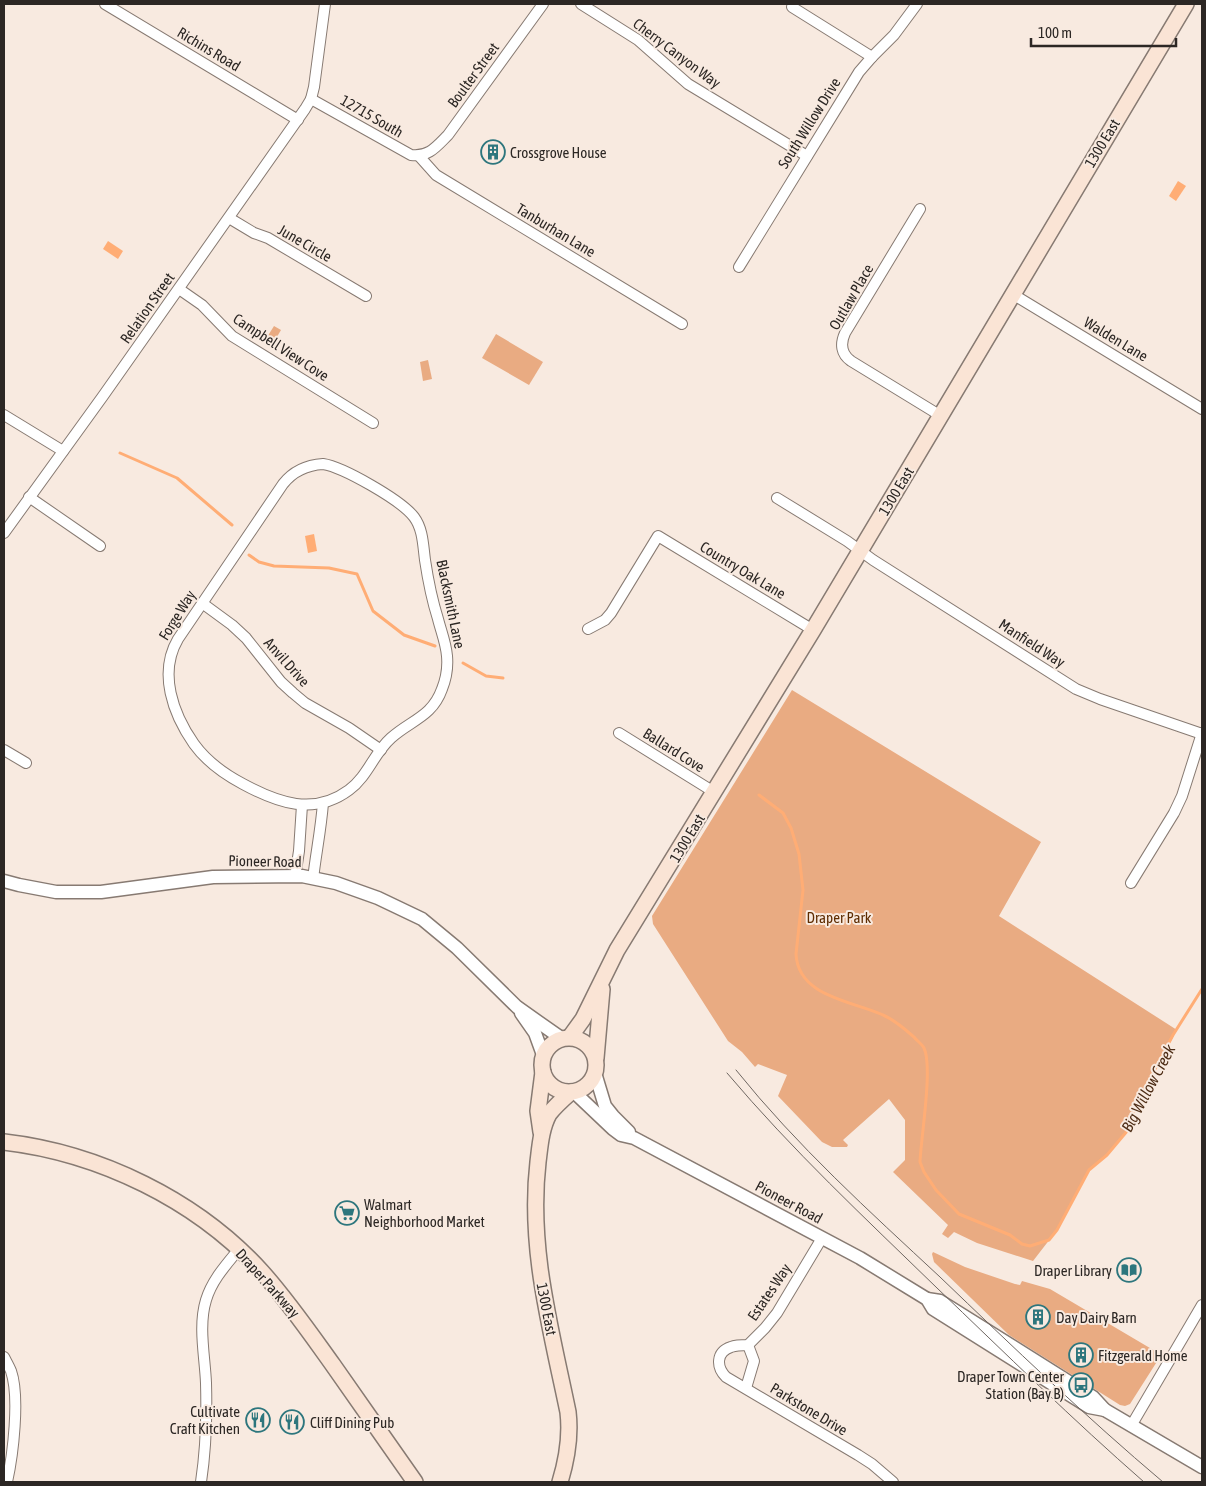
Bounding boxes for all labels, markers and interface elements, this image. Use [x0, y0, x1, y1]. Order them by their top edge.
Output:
street label: Cherry Canyon Way [630, 15, 724, 91]
scale bar [1031, 15, 1176, 47]
street label: Richins Road [174, 24, 244, 74]
text: 100 m [1038, 24, 1072, 41]
street label: Boulter Street [444, 39, 502, 111]
street label: South Willow Drive [774, 74, 844, 171]
street label: 12715 South [338, 91, 406, 141]
street label: 1300 East [1081, 116, 1123, 170]
building icon: Crossgrove House [480, 139, 506, 165]
place label: Crossgrove House [510, 144, 607, 161]
street label: Tanburhan Lane [513, 200, 599, 260]
street label: June Circle [275, 221, 335, 265]
street label: Outlaw Place [825, 261, 877, 333]
street label: Relation Street [116, 269, 178, 347]
street label: Campbell View Cove [230, 310, 332, 384]
street label: Walden Lane [1081, 313, 1151, 365]
street label: 1300 East [875, 464, 917, 518]
street label: Country Oak Lane [697, 538, 789, 602]
street label: Blacksmith Lane [433, 558, 469, 650]
street label: Forge Way [155, 587, 199, 643]
street label: Manfield Way [996, 615, 1068, 671]
street label: Anvil Drive [261, 634, 313, 690]
street label: Ballard Cove [640, 724, 708, 776]
street label: 1300 East [666, 811, 708, 865]
street label: Pioneer Road [228, 852, 302, 870]
park label: Draper Park [807, 909, 872, 926]
water label: Big Willow Creek [1117, 1040, 1180, 1135]
street label: Pioneer Road [753, 1177, 825, 1227]
place label: Walmart Neighborhood Market [364, 1196, 485, 1230]
supermarket icon: Walmart Neighborhood Market [334, 1200, 360, 1226]
street label: Draper Parkway [233, 1245, 303, 1321]
library icon: Draper Library [1116, 1257, 1142, 1283]
street label: Estates Way [744, 1260, 794, 1324]
place label: Draper Library [1034, 1262, 1112, 1279]
street label: 1300 East [534, 1281, 560, 1337]
building icon: Day Dairy Barn [1025, 1304, 1051, 1330]
place label: Day Dairy Barn [1056, 1309, 1137, 1326]
building icon: Fitzgerald Home [1068, 1342, 1094, 1368]
place label: Fitzgerald Home [1098, 1347, 1188, 1364]
place label: Draper Town Center Station (Bay B) [957, 1368, 1065, 1402]
bus stop icon: Draper Town Center Station (Bay B) [1068, 1372, 1094, 1398]
street label: Parkstone Drive [767, 1379, 851, 1439]
place label: Cultivate Craft Kitchen [170, 1403, 240, 1437]
restaurant icon: Cultivate Craft Kitchen [245, 1407, 271, 1433]
restaurant icon: Cliff Dining Pub [279, 1409, 305, 1435]
place label: Cliff Dining Pub [310, 1414, 394, 1431]

